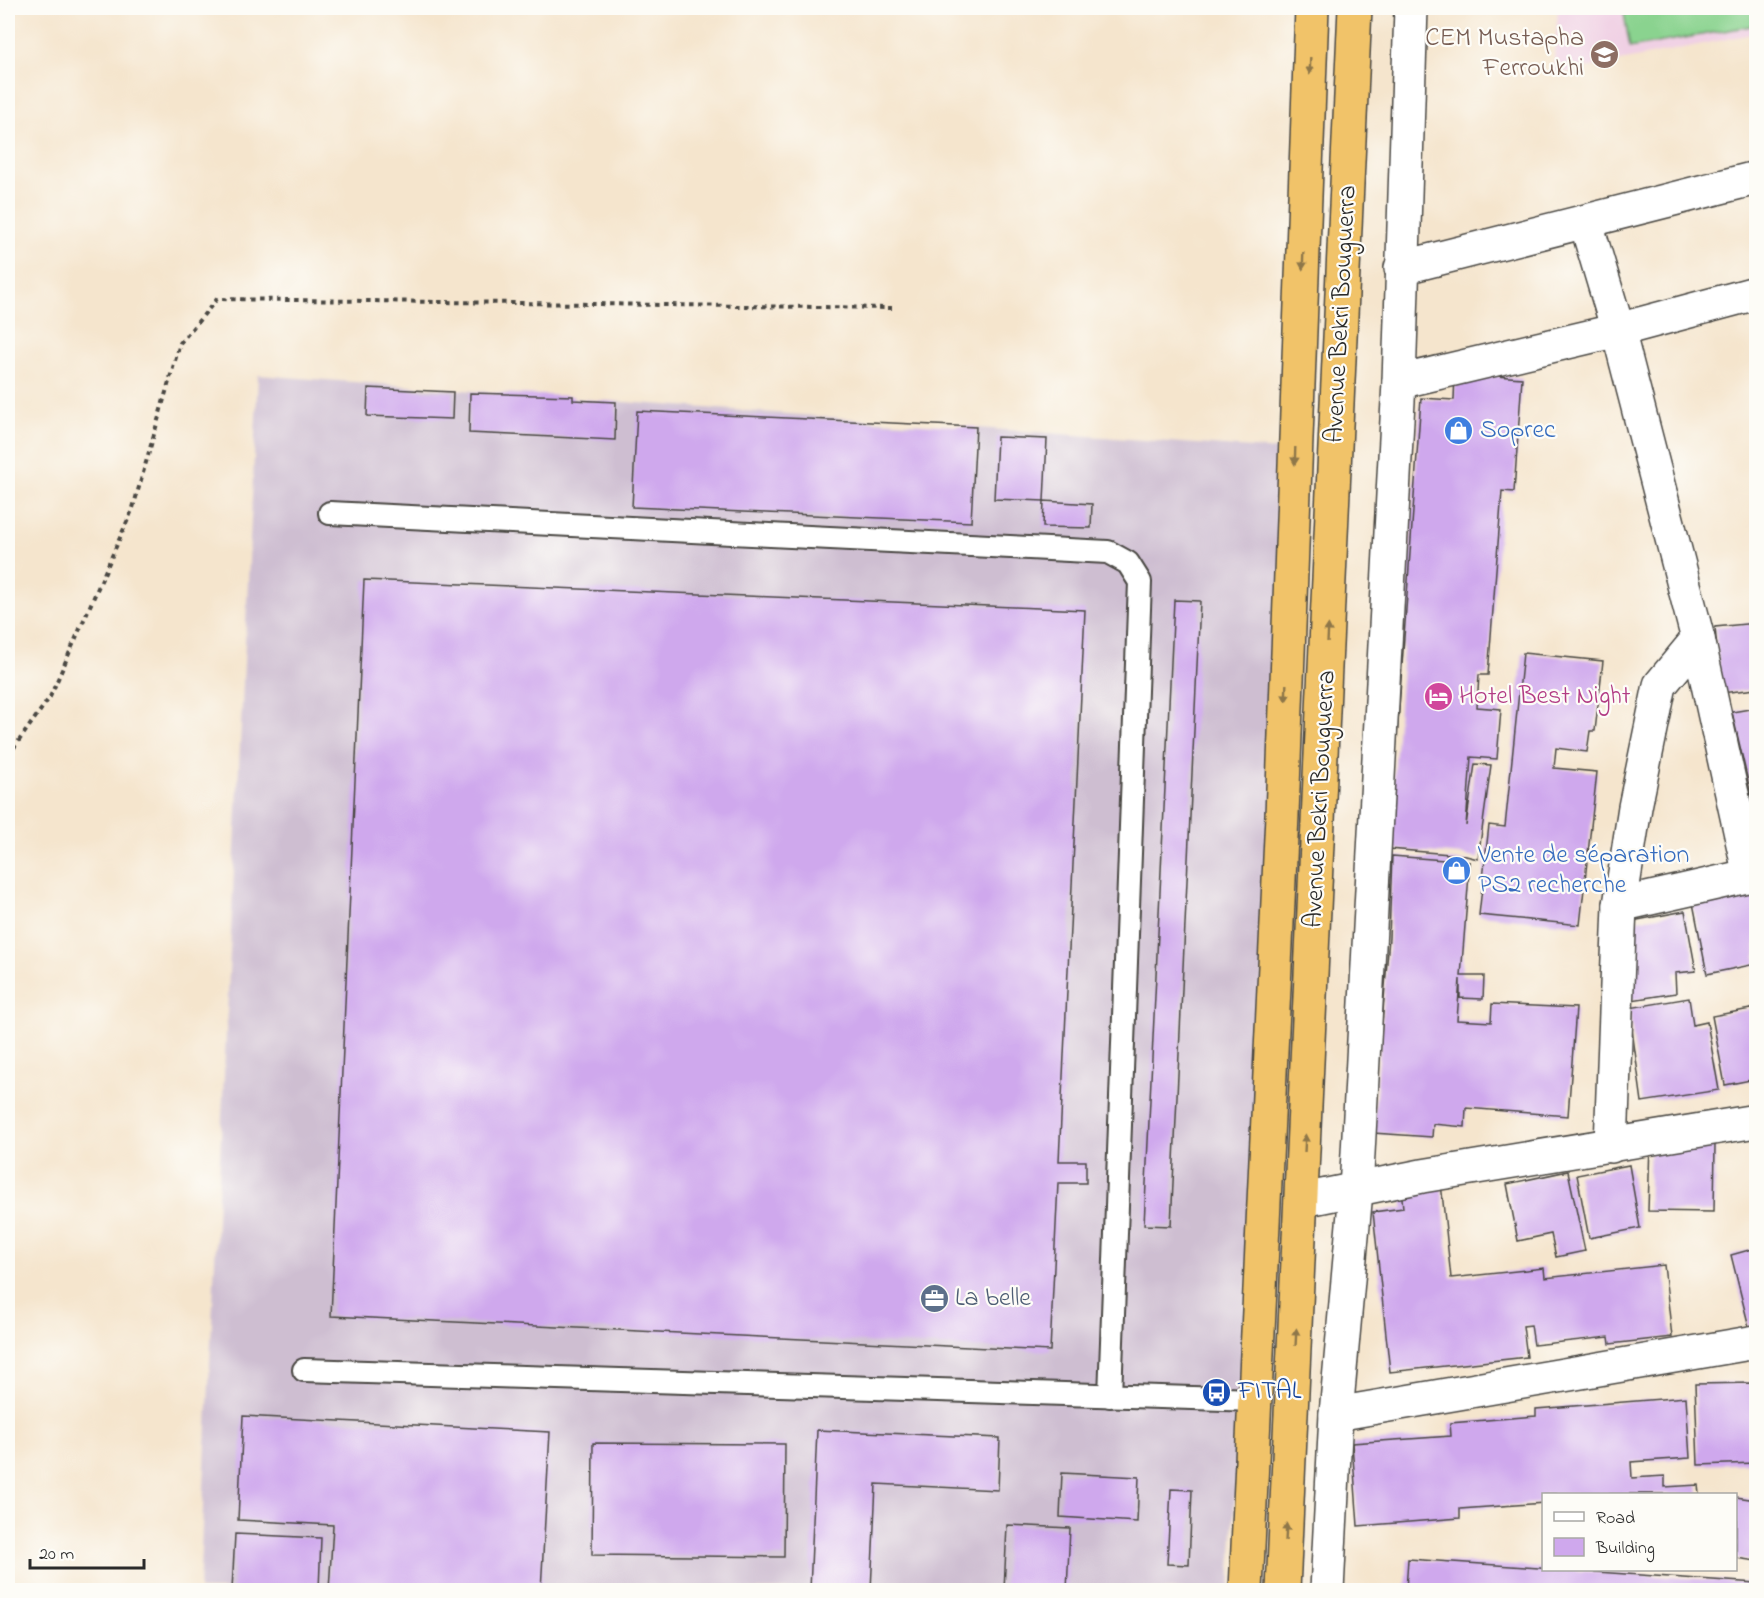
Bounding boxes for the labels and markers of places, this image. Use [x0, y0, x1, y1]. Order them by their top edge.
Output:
place label: CEM Mustapha Ferroukhi [1425, 20, 1584, 88]
school or university icon: CEM Mustapha Ferroukhi [1589, 38, 1621, 70]
place label: Soprec [1480, 412, 1556, 450]
shop icon: Soprec [1443, 415, 1475, 447]
place label: Hotel Best Night [1459, 678, 1631, 716]
hotel icon: Hotel Best Night [1422, 681, 1454, 713]
place label: Vente de séparation PS2 recherche [1477, 837, 1689, 905]
shop icon: Vente de séparation PS2 recherche [1441, 855, 1473, 887]
place label: La belle [955, 1280, 1031, 1318]
office icon: La belle [918, 1283, 950, 1315]
place label: FITAL [1237, 1373, 1302, 1411]
bus stop icon: FITAL [1201, 1376, 1233, 1408]

